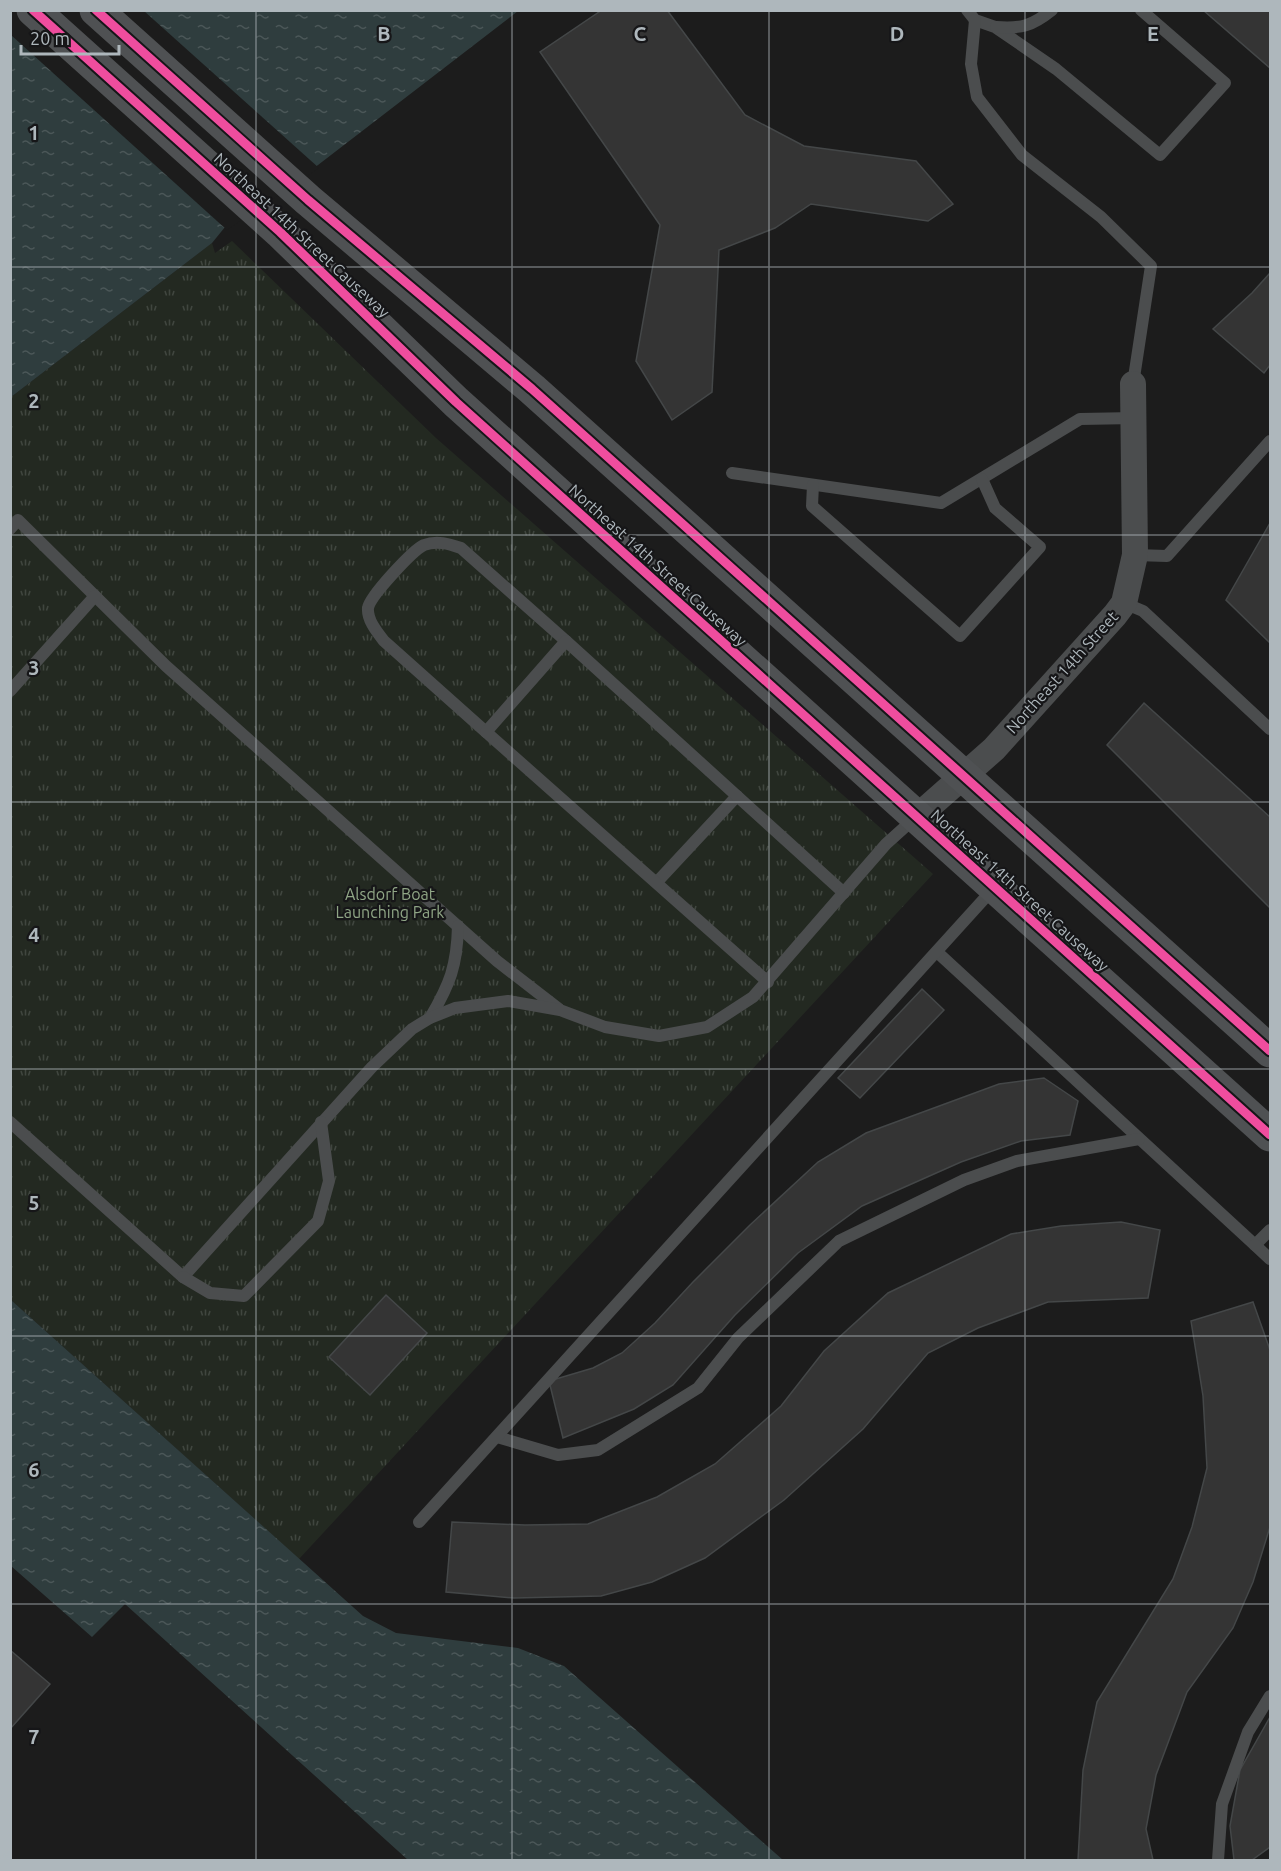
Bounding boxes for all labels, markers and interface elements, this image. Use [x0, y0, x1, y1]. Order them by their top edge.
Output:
scale bar [21, 18, 118, 56]
text: B [377, 22, 391, 45]
text: C [634, 22, 647, 45]
text: D [890, 22, 904, 45]
text: E [1147, 22, 1159, 45]
text: 20 m [30, 28, 70, 48]
text: 1 [28, 121, 40, 144]
street label: Northeast 14th Street Causeway [211, 149, 394, 321]
text: 2 [28, 389, 40, 412]
street label: Northeast 14th Street Causeway [565, 480, 751, 650]
street label: Northeast 14th Street [1002, 607, 1122, 737]
text: 3 [28, 656, 40, 679]
street label: Northeast 14th Street Causeway [927, 805, 1113, 975]
park label: Alsdorf Boat Launching Park [336, 885, 444, 921]
text: 4 [28, 923, 40, 946]
text: 5 [28, 1191, 40, 1214]
text: 6 [28, 1458, 40, 1481]
text: 7 [28, 1725, 40, 1748]

